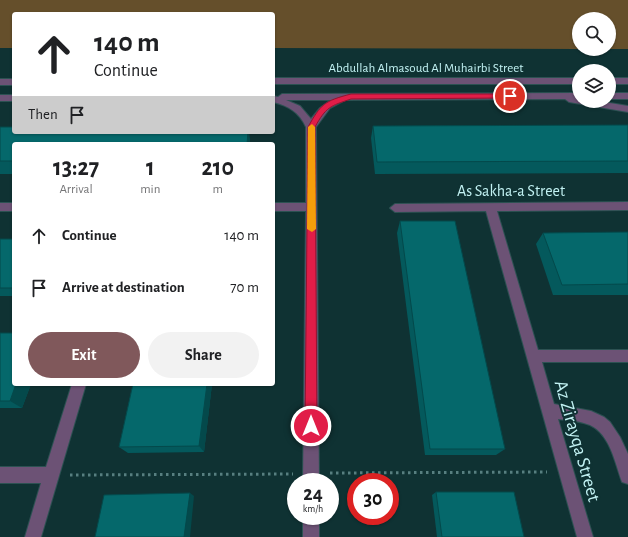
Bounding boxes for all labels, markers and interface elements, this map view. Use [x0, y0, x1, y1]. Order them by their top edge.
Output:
map controls [572, 12, 616, 108]
button: search [572, 12, 616, 56]
icon: ahead [28, 28, 80, 80]
text: 140 m [94, 29, 160, 57]
text: Continue [94, 62, 158, 80]
street label: Abdullah Almasoud Al Muhairbi Street [329, 62, 523, 75]
button: layers [572, 64, 616, 108]
pin [493, 79, 527, 113]
icon: arrive [499, 85, 521, 107]
icon: arrive [66, 104, 88, 126]
text: Then [28, 107, 58, 122]
text: 13:27 [53, 156, 99, 180]
text: 1 [146, 156, 155, 180]
text: 210 [202, 156, 234, 180]
text: Arrival [59, 183, 93, 196]
text: min [140, 183, 160, 196]
text: m [213, 183, 223, 196]
street label: As Sakha-a Street [457, 183, 565, 199]
icon: ahead [28, 225, 50, 247]
text: Continue [62, 228, 117, 243]
text: 140 m [224, 228, 259, 243]
icon: arrive [28, 277, 50, 299]
text: Arrive at destination [62, 280, 185, 295]
text: 70 m [230, 280, 259, 295]
button: Exit [28, 332, 140, 378]
button: Share [148, 332, 259, 378]
street label: Az Zirayqa Street [551, 378, 603, 504]
position arrow [290, 405, 332, 447]
speed limit sign: 30 [347, 473, 399, 525]
text: 24 [303, 484, 323, 504]
text: km/h [303, 504, 323, 514]

